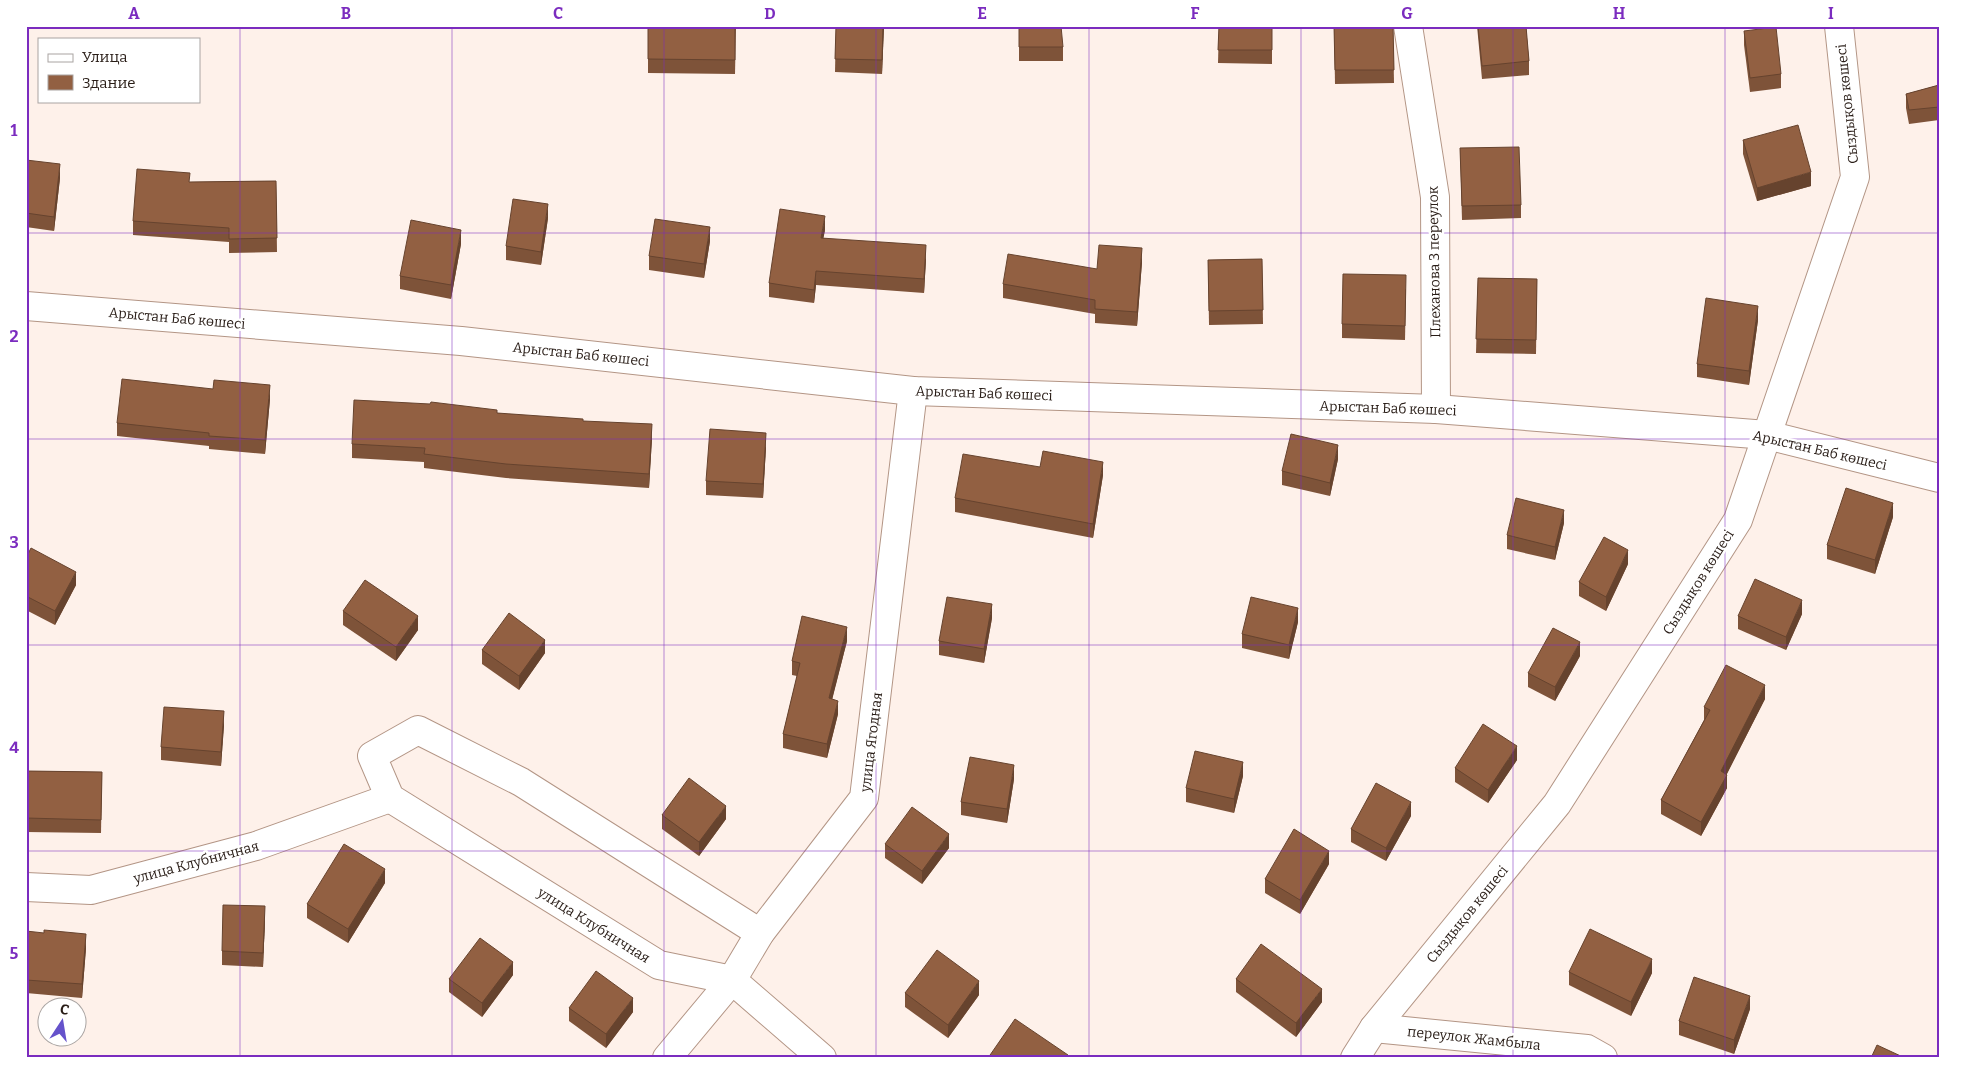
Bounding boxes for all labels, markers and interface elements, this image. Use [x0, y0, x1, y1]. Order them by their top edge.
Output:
text: A [128, 4, 140, 23]
text: B [341, 4, 351, 23]
text: C [553, 4, 563, 23]
text: D [764, 4, 776, 23]
text: E [977, 4, 987, 23]
text: F [1191, 4, 1200, 23]
text: G [1401, 4, 1413, 23]
text: H [1613, 4, 1626, 23]
text: I [1828, 4, 1834, 23]
legend [38, 38, 200, 102]
street label: Сыздықов көшесі [1833, 43, 1862, 165]
text: Улица [82, 48, 128, 66]
text: Здание [82, 74, 136, 92]
text: 1 [11, 121, 18, 140]
street label: Плеханова 3 переулок [1425, 185, 1444, 338]
street label: Арыстан Баб көшесі [108, 304, 246, 333]
text: 2 [9, 327, 19, 346]
street label: Арыстан Баб көшесі [512, 339, 650, 370]
street label: Арыстан Баб көшесі [915, 383, 1053, 404]
street label: Арыстан Баб көшесі [1319, 398, 1457, 419]
street label: Арыстан Баб көшесі [1751, 427, 1889, 474]
street label: Сыздықов көшесі [1659, 527, 1738, 638]
text: 3 [9, 533, 19, 552]
street label: улица Ягодная [857, 691, 886, 794]
text: 4 [9, 738, 19, 757]
street label: улица Клубничная [131, 837, 261, 888]
street label: Сыздықов көшесі [1423, 862, 1512, 966]
street label: улица Клубничная [534, 883, 653, 967]
text: 5 [10, 944, 19, 963]
north arrow [38, 996, 88, 1046]
text: С [58, 1001, 71, 1019]
street label: переулок Жамбыла [1406, 1023, 1542, 1054]

